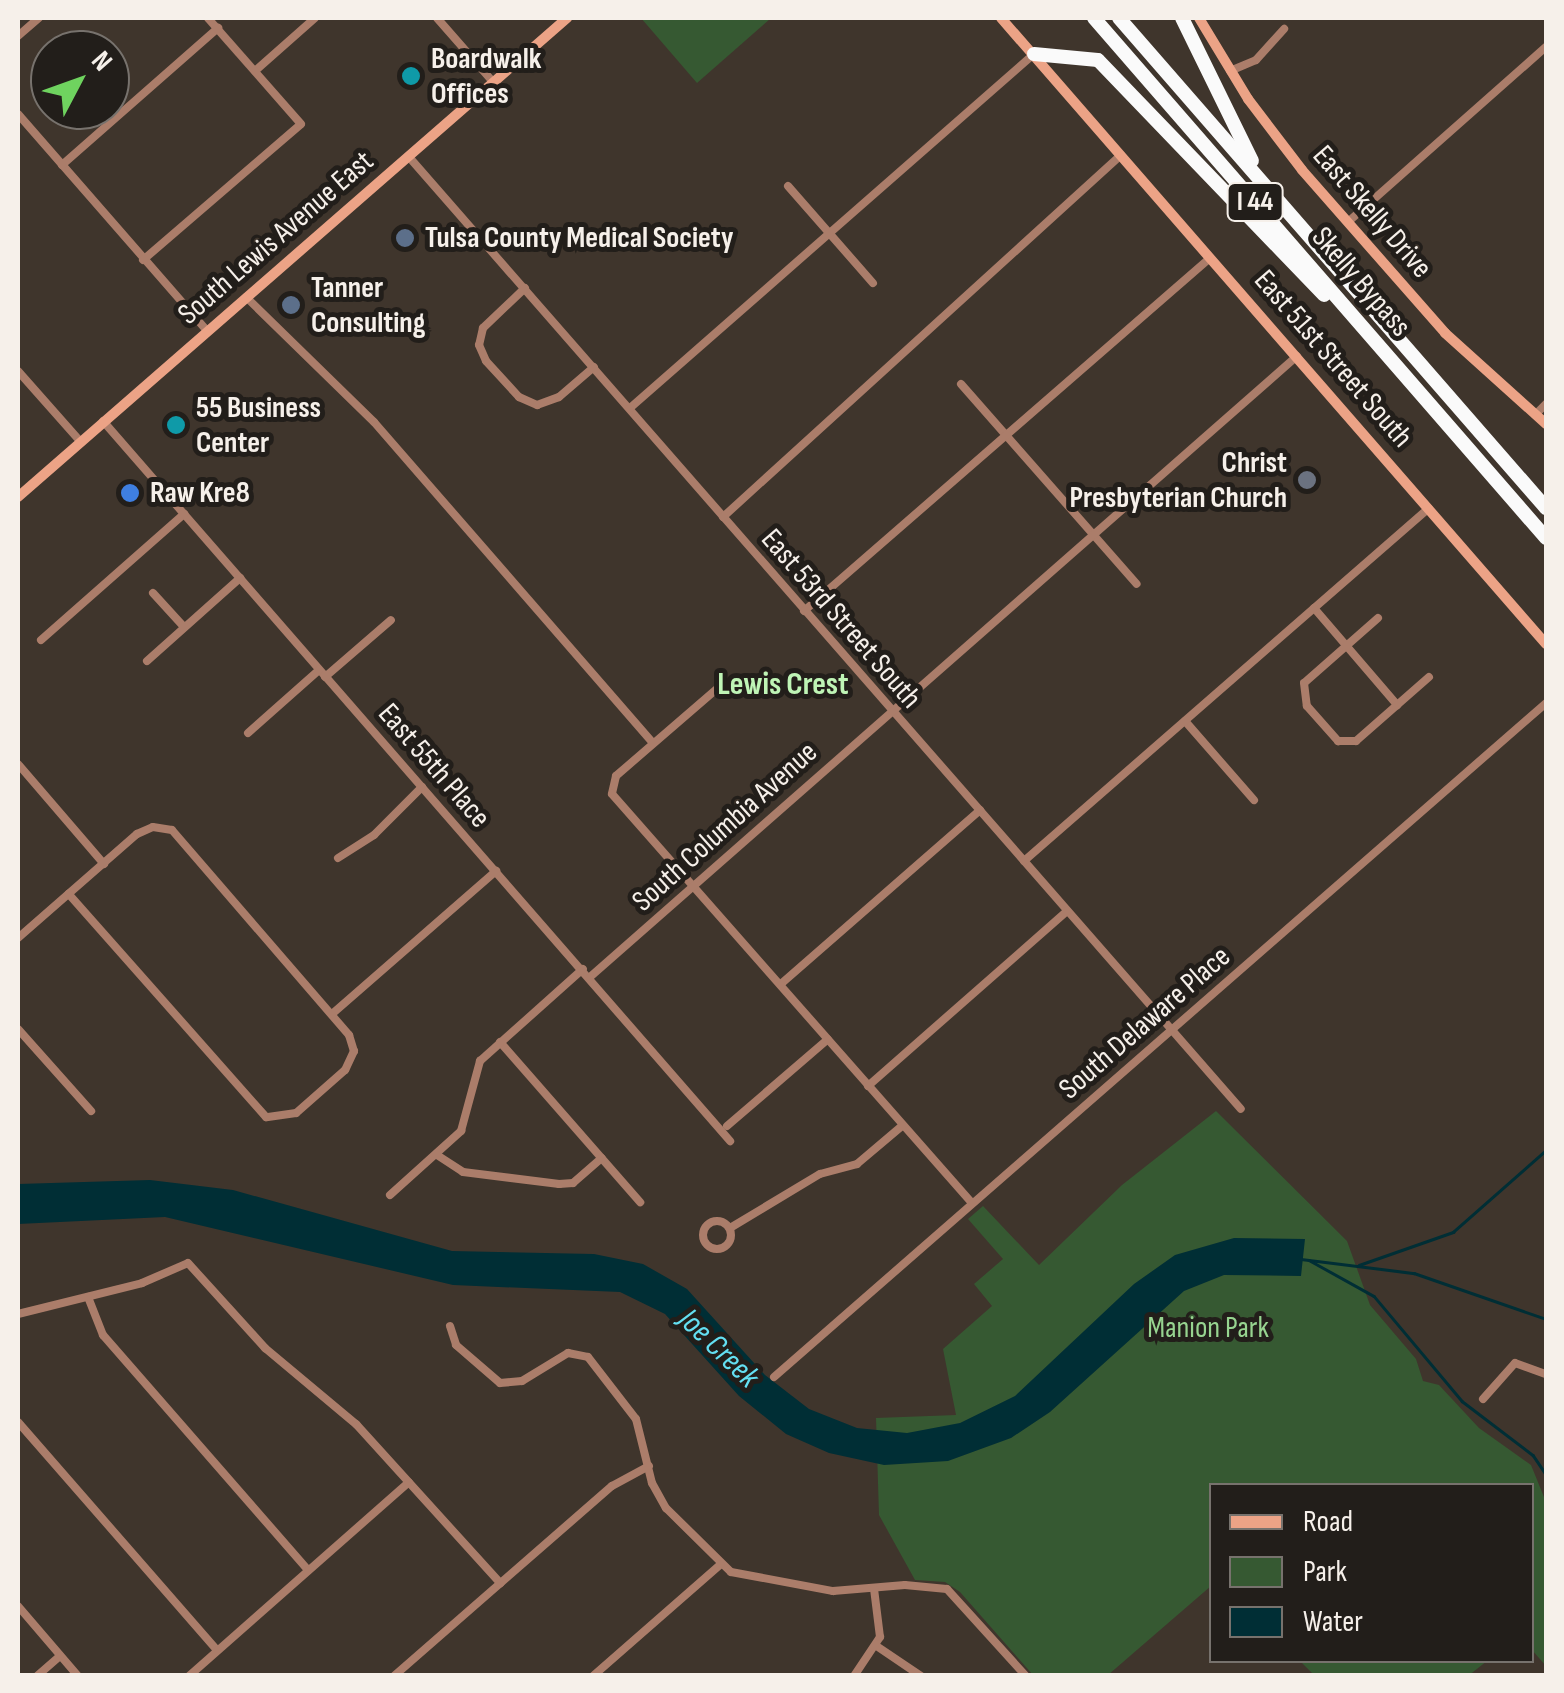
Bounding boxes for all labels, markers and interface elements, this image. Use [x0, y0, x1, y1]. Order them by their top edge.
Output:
north arrow [30, 30, 130, 130]
place label: Boardwalk Offices [431, 41, 541, 112]
text: N [84, 45, 119, 78]
marker: Boardwalk Offices [400, 65, 422, 87]
street label: East Skelly Drive [1305, 138, 1439, 286]
street label: South Lewis Avenue East [171, 143, 381, 333]
road number: I 44 [1225, 179, 1285, 225]
place label: Tulsa County Medical Society [425, 220, 733, 256]
street label: Skelly Bypass [1304, 220, 1418, 344]
marker: Tulsa County Medical Society [394, 227, 416, 249]
street label: East 51st Street South [1246, 263, 1420, 455]
place label: Tanner Consulting [311, 270, 425, 340]
marker: Tanner Consulting [280, 294, 302, 316]
place label: 55 Business Center [196, 390, 321, 460]
marker: 55 Business Center [165, 414, 187, 436]
place label: Christ Presbyterian Church [1070, 445, 1287, 516]
marker: Christ Presbyterian Church [1296, 469, 1318, 491]
place label: Raw Kre8 [150, 475, 250, 511]
marker: Raw Kre8 [119, 482, 141, 504]
street label: East 53rd Street South [753, 522, 929, 716]
district label: Lewis Crest [717, 666, 849, 704]
street label: East 55th Place [370, 697, 498, 835]
street label: South Columbia Avenue [625, 735, 825, 919]
street label: South Delaware Place [1052, 939, 1238, 1107]
water label: Joe Creek [670, 1301, 766, 1397]
park label: Manion Park [1147, 1310, 1269, 1346]
legend [1209, 1483, 1534, 1663]
text: Road [1303, 1504, 1353, 1540]
text: Park [1303, 1554, 1347, 1590]
text: Water [1303, 1604, 1363, 1640]

